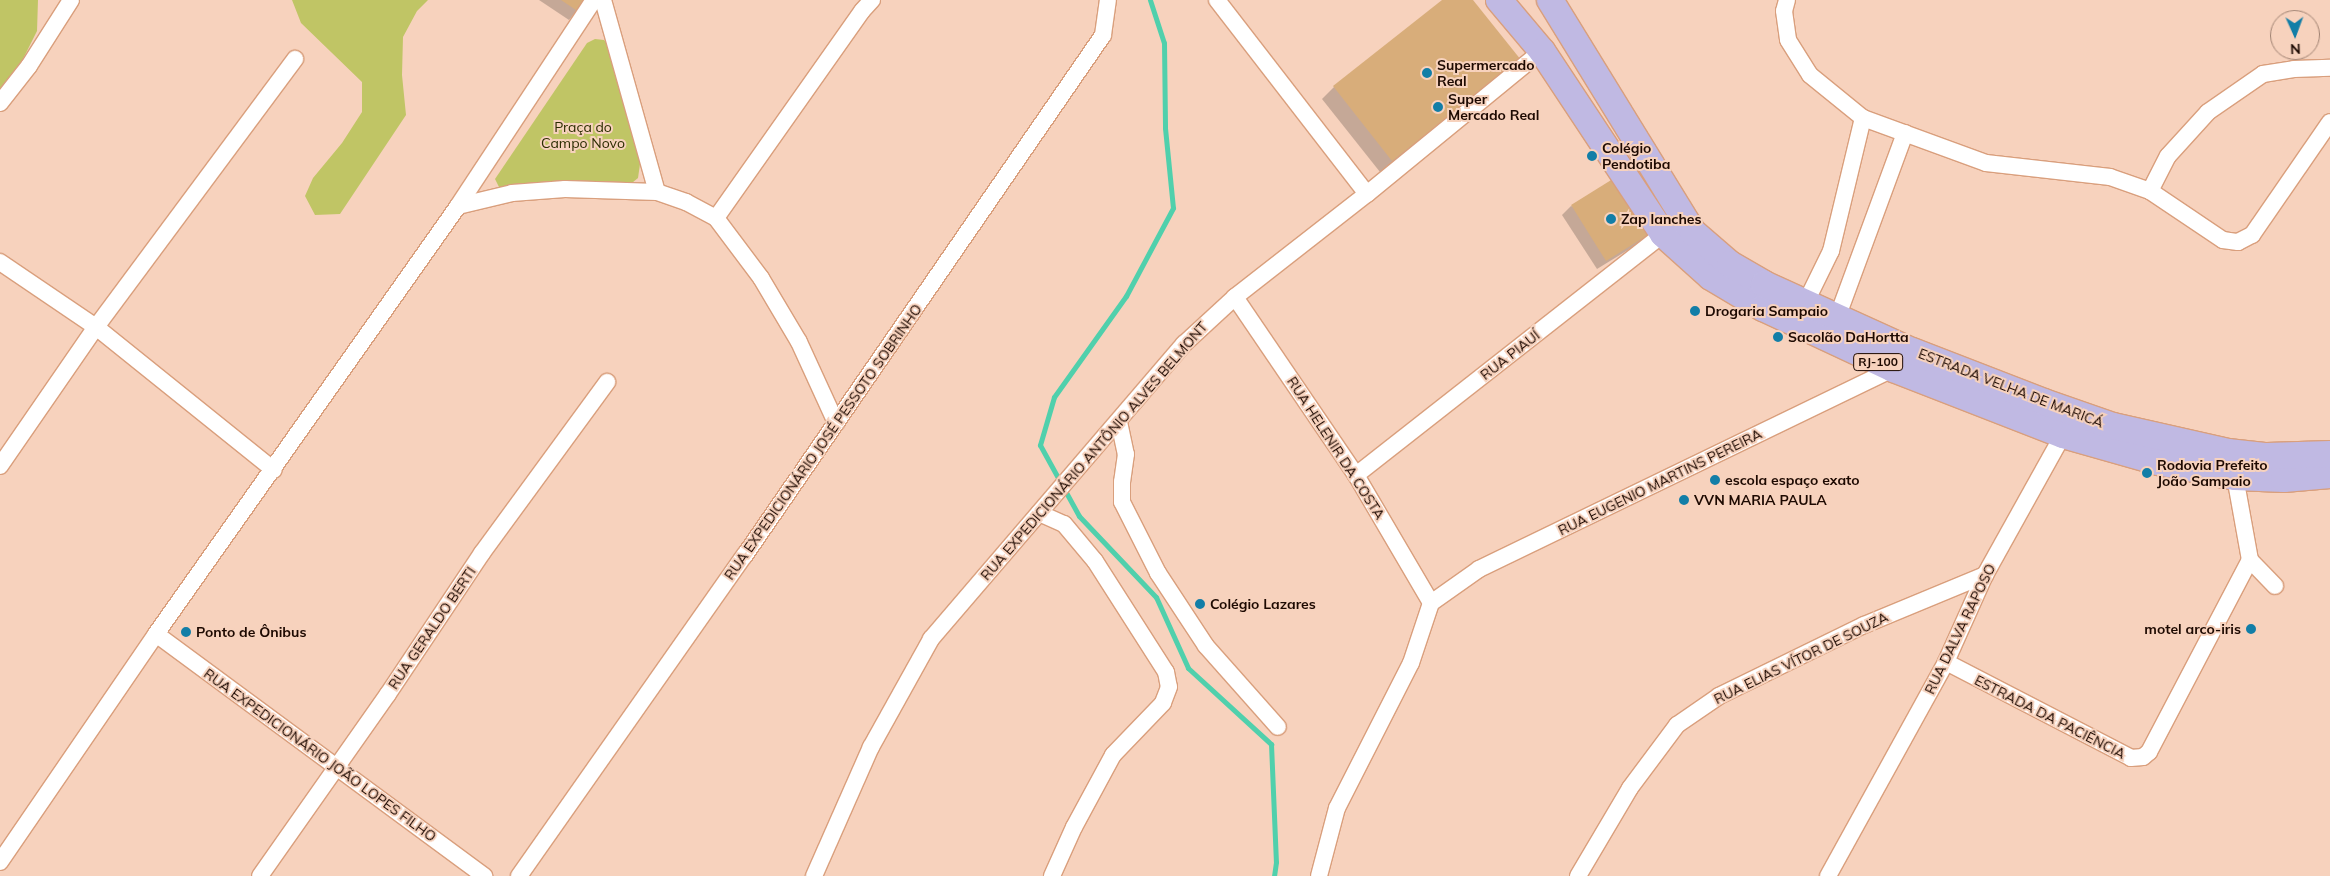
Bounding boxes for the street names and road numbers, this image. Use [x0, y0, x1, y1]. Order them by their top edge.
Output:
street label: RUA EXPEDICIONÁRIO JOSÉ PESSOTO SOBRINHO [721, 301, 925, 583]
street label: RUA EXPEDICIONÁRIO ANTÔNIO ALVES BELMONT [977, 318, 1211, 584]
street label: RUA PIAUÍ [1477, 327, 1543, 383]
street label: ESTRADA VELHA DE MARICÁ [1916, 345, 2106, 431]
road number: RJ-100 [1853, 352, 1903, 372]
street label: RUA HELENIR DA COSTA [1284, 374, 1388, 522]
street label: RUA EUGENIO MARTINS PEREIRA [1555, 425, 1765, 539]
street label: RUA DALVA RAPOSO [1921, 561, 1999, 697]
street label: RUA GERALDO BERTI [385, 564, 479, 692]
street label: RUA ELIAS VÍTOR DE SOUZA [1711, 608, 1891, 708]
street label: RUA EXPEDICIONÁRIO JOÃO LOPES FILHO [201, 665, 439, 845]
street label: ESTRADA DA PACIÊNCIA [1972, 672, 2128, 762]

